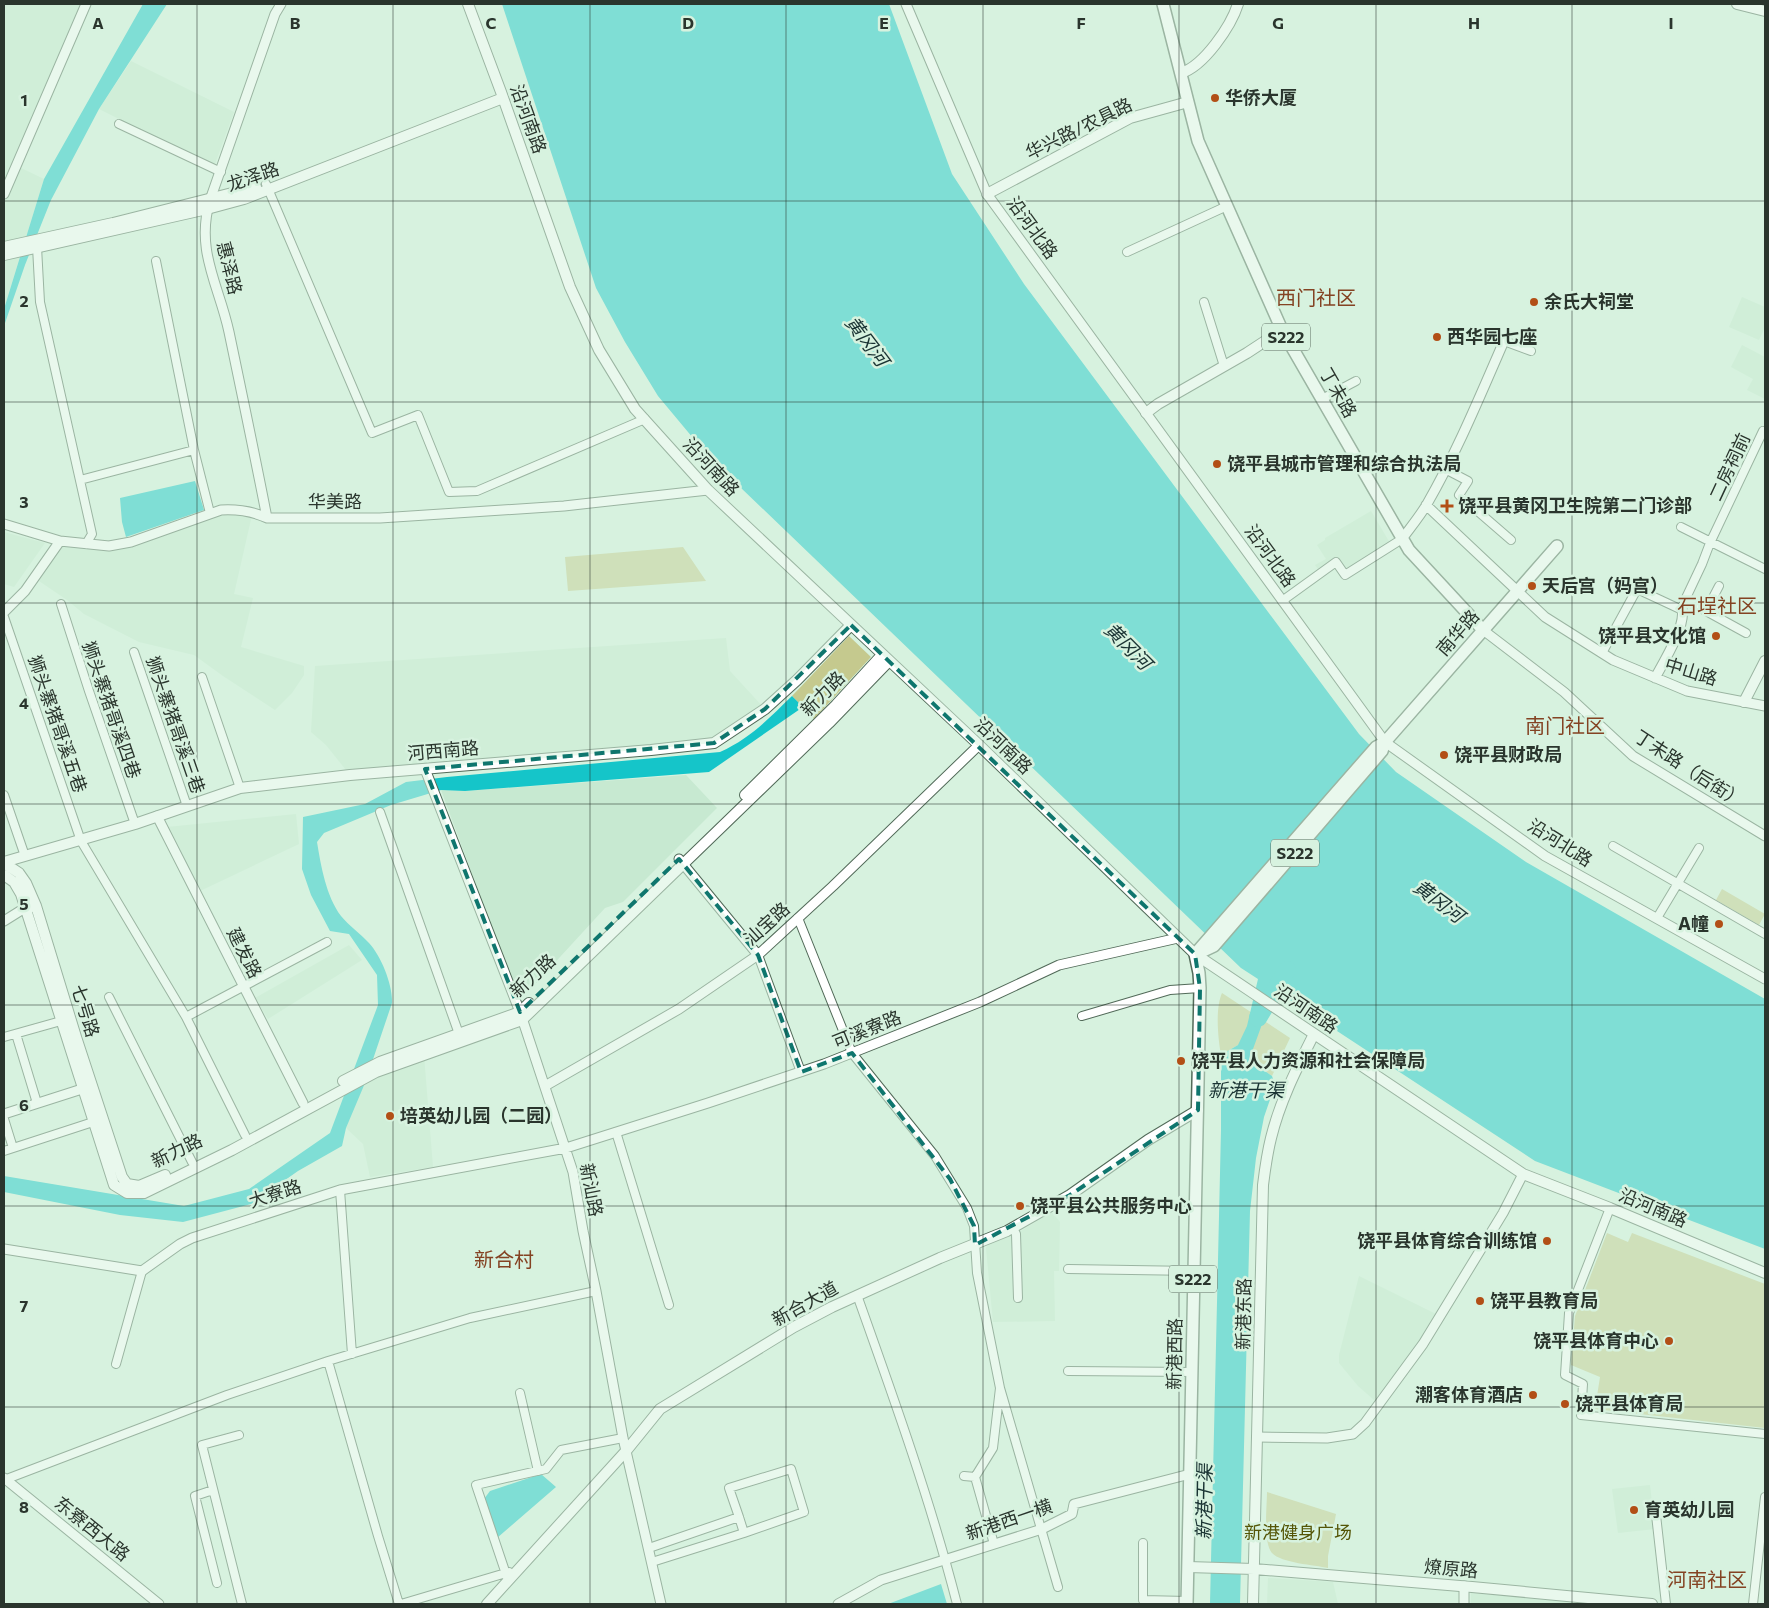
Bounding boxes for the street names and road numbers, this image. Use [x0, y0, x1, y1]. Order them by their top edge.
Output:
street label: 沿河南路 [506, 81, 552, 156]
street label: 华兴路/农具路 [1022, 93, 1136, 163]
street label: 龙泽路 [224, 157, 282, 195]
street label: 沿河北路 [1003, 192, 1063, 263]
street label: 惠泽路 [213, 239, 247, 297]
road number: S222 [1262, 324, 1310, 351]
street label: 丁未路 [1316, 364, 1362, 421]
street label: 二房祠前 [1704, 429, 1754, 504]
street label: 沿河南路 [679, 432, 744, 500]
street label: 华美路 [308, 490, 362, 512]
street label: 沿河北路 [1241, 520, 1301, 591]
street label: 南华路 [1431, 605, 1483, 660]
street label: 狮头寨猪哥溪四巷 [78, 638, 146, 781]
street label: 狮头寨猪哥溪五巷 [24, 652, 92, 795]
street label: 狮头寨猪哥溪三巷 [142, 653, 210, 796]
street label: 中山路 [1662, 653, 1720, 689]
street label: 新力路 [796, 666, 849, 720]
street label: 沿河南路 [970, 712, 1037, 778]
street label: 丁未路（后街） [1631, 725, 1748, 812]
street label: 河西南路 [406, 736, 480, 764]
street label: 沿河北路 [1524, 814, 1597, 871]
road number: S222 [1271, 840, 1319, 866]
street label: 汕宝路 [739, 897, 794, 949]
street label: 建发路 [223, 923, 267, 982]
street label: 新力路 [505, 949, 560, 1002]
street label: 沿河南路 [1271, 979, 1343, 1037]
street label: 七号路 [68, 982, 104, 1040]
street label: 可溪寮路 [829, 1005, 904, 1053]
street label: 新力路 [147, 1128, 206, 1172]
street label: 新汕路 [576, 1161, 608, 1218]
street label: 大寮路 [246, 1174, 304, 1212]
street label: 沿河南路 [1616, 1183, 1691, 1231]
road number: S222 [1169, 1266, 1217, 1292]
street label: 新合大道 [768, 1276, 841, 1330]
street label: 新港东路 [1231, 1278, 1255, 1350]
street label: 新港西路 [1162, 1318, 1186, 1390]
street label: 东寮西大路 [51, 1491, 135, 1565]
street label: 新港西一横 [963, 1494, 1055, 1544]
street label: 燎原路 [1423, 1555, 1479, 1581]

